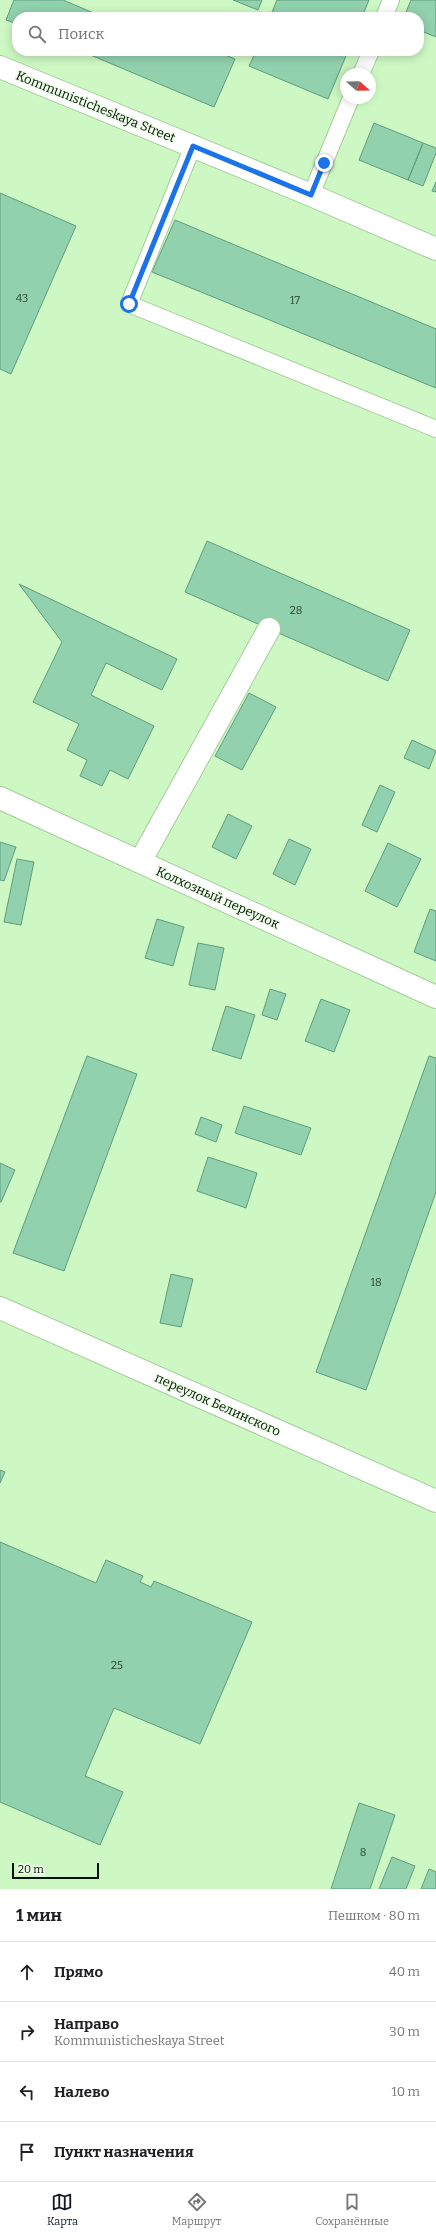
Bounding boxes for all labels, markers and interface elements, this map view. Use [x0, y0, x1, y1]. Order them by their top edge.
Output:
search box [12, 12, 424, 56]
icon: search [26, 23, 48, 45]
text: Поиск [58, 25, 104, 43]
street label: Kommunisticheskaya Street [14, 68, 178, 145]
north arrow [340, 68, 376, 104]
route end [315, 154, 333, 172]
house number: 43 [16, 292, 28, 305]
house number: 17 [290, 294, 300, 307]
route start [120, 295, 138, 313]
house number: 28 [290, 604, 302, 617]
street label: Колхозный переулок [154, 863, 282, 932]
house number: 18 [370, 1276, 382, 1289]
street label: переулок Белинского [153, 1370, 283, 1439]
house number: 25 [111, 1659, 123, 1672]
house number: 8 [360, 1846, 366, 1859]
scale bar [12, 1861, 99, 1880]
text: 20 m [18, 1863, 44, 1876]
text: 1 мин [16, 1905, 62, 1926]
text: Пешком · 80 m [328, 1908, 420, 1923]
icon: ahead [16, 1961, 38, 1983]
text: Прямо [54, 1963, 103, 1981]
text: 40 m [389, 1964, 420, 1979]
text: Направо [54, 2015, 119, 2033]
icon: right [16, 2021, 38, 2043]
text: 30 m [389, 2024, 420, 2039]
text: Kommunisticheskaya Street [54, 2033, 225, 2048]
icon: left [16, 2081, 38, 2103]
text: Налево [54, 2083, 109, 2101]
text: 10 m [391, 2084, 420, 2099]
icon: arrive [16, 2141, 38, 2163]
text: Пункт назначения [54, 2143, 194, 2161]
tab: Карта [47, 2191, 78, 2228]
tab: Маршрут [172, 2191, 221, 2228]
tab: Сохранённые [315, 2191, 389, 2228]

